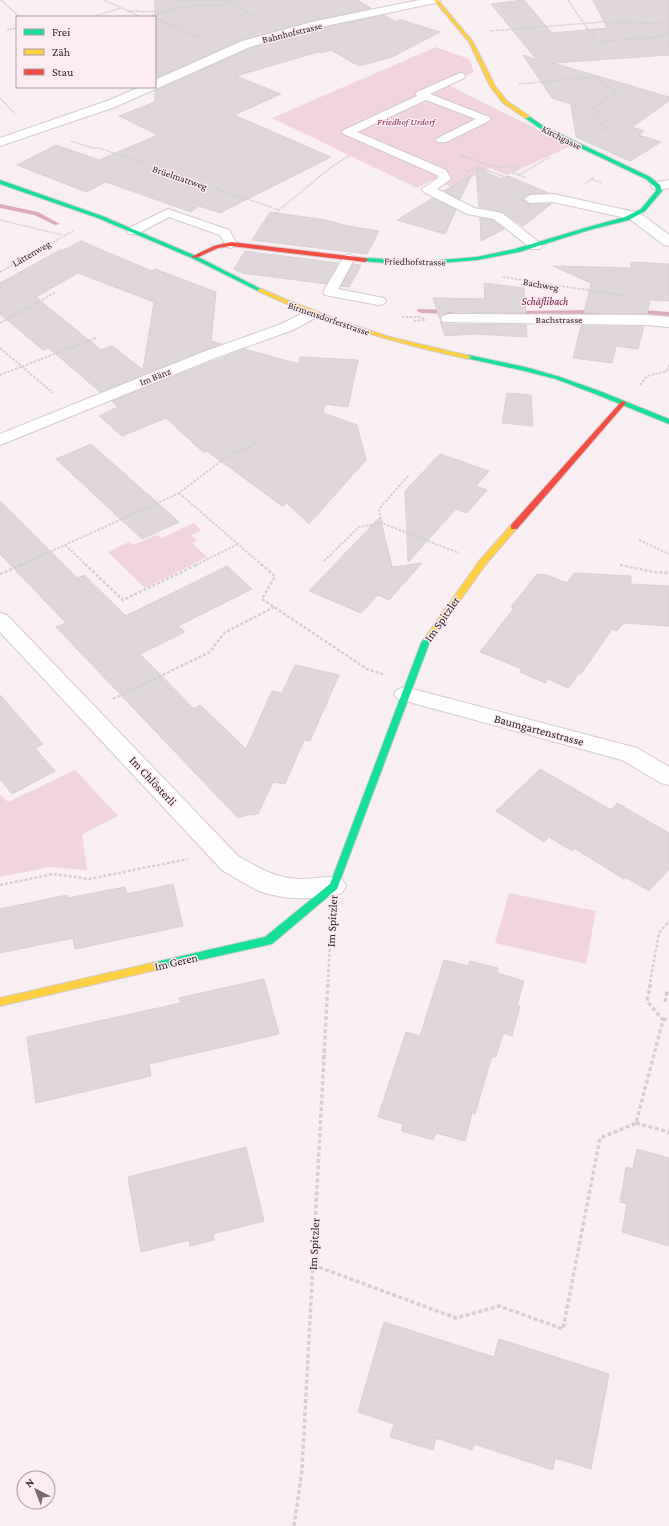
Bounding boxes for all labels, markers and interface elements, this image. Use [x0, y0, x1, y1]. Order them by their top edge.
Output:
legend [16, 16, 156, 88]
street label: Bahnhofstrasse [261, 20, 324, 45]
text: Frei [52, 25, 70, 39]
text: Zäh [52, 45, 71, 59]
text: Stau [52, 65, 74, 79]
park label: Friedhof Urdorf [377, 116, 436, 127]
street label: Kirchgasse [540, 123, 584, 152]
street label: Brüelmattweg [151, 163, 209, 192]
street label: Lättenweg [10, 238, 53, 269]
street label: Friedhofstrasse [384, 255, 446, 268]
street label: Bachweg [522, 276, 560, 293]
water label: Schäflibach [522, 295, 568, 308]
street label: Birmensdorferstrasse [287, 299, 372, 338]
street label: Bachstrasse [535, 314, 583, 325]
street label: Im Bänz [138, 365, 172, 388]
street label: Im Spitzler [421, 593, 463, 644]
street label: Baumgartenstrasse [493, 711, 585, 749]
street label: Im Chlösterli [127, 753, 179, 809]
street label: Im Spitzler [324, 894, 340, 947]
street label: Im Geren [153, 950, 200, 974]
street label: Im Spitzler [306, 1217, 322, 1270]
north arrow [16, 1470, 56, 1510]
text: N [23, 1475, 36, 1490]

